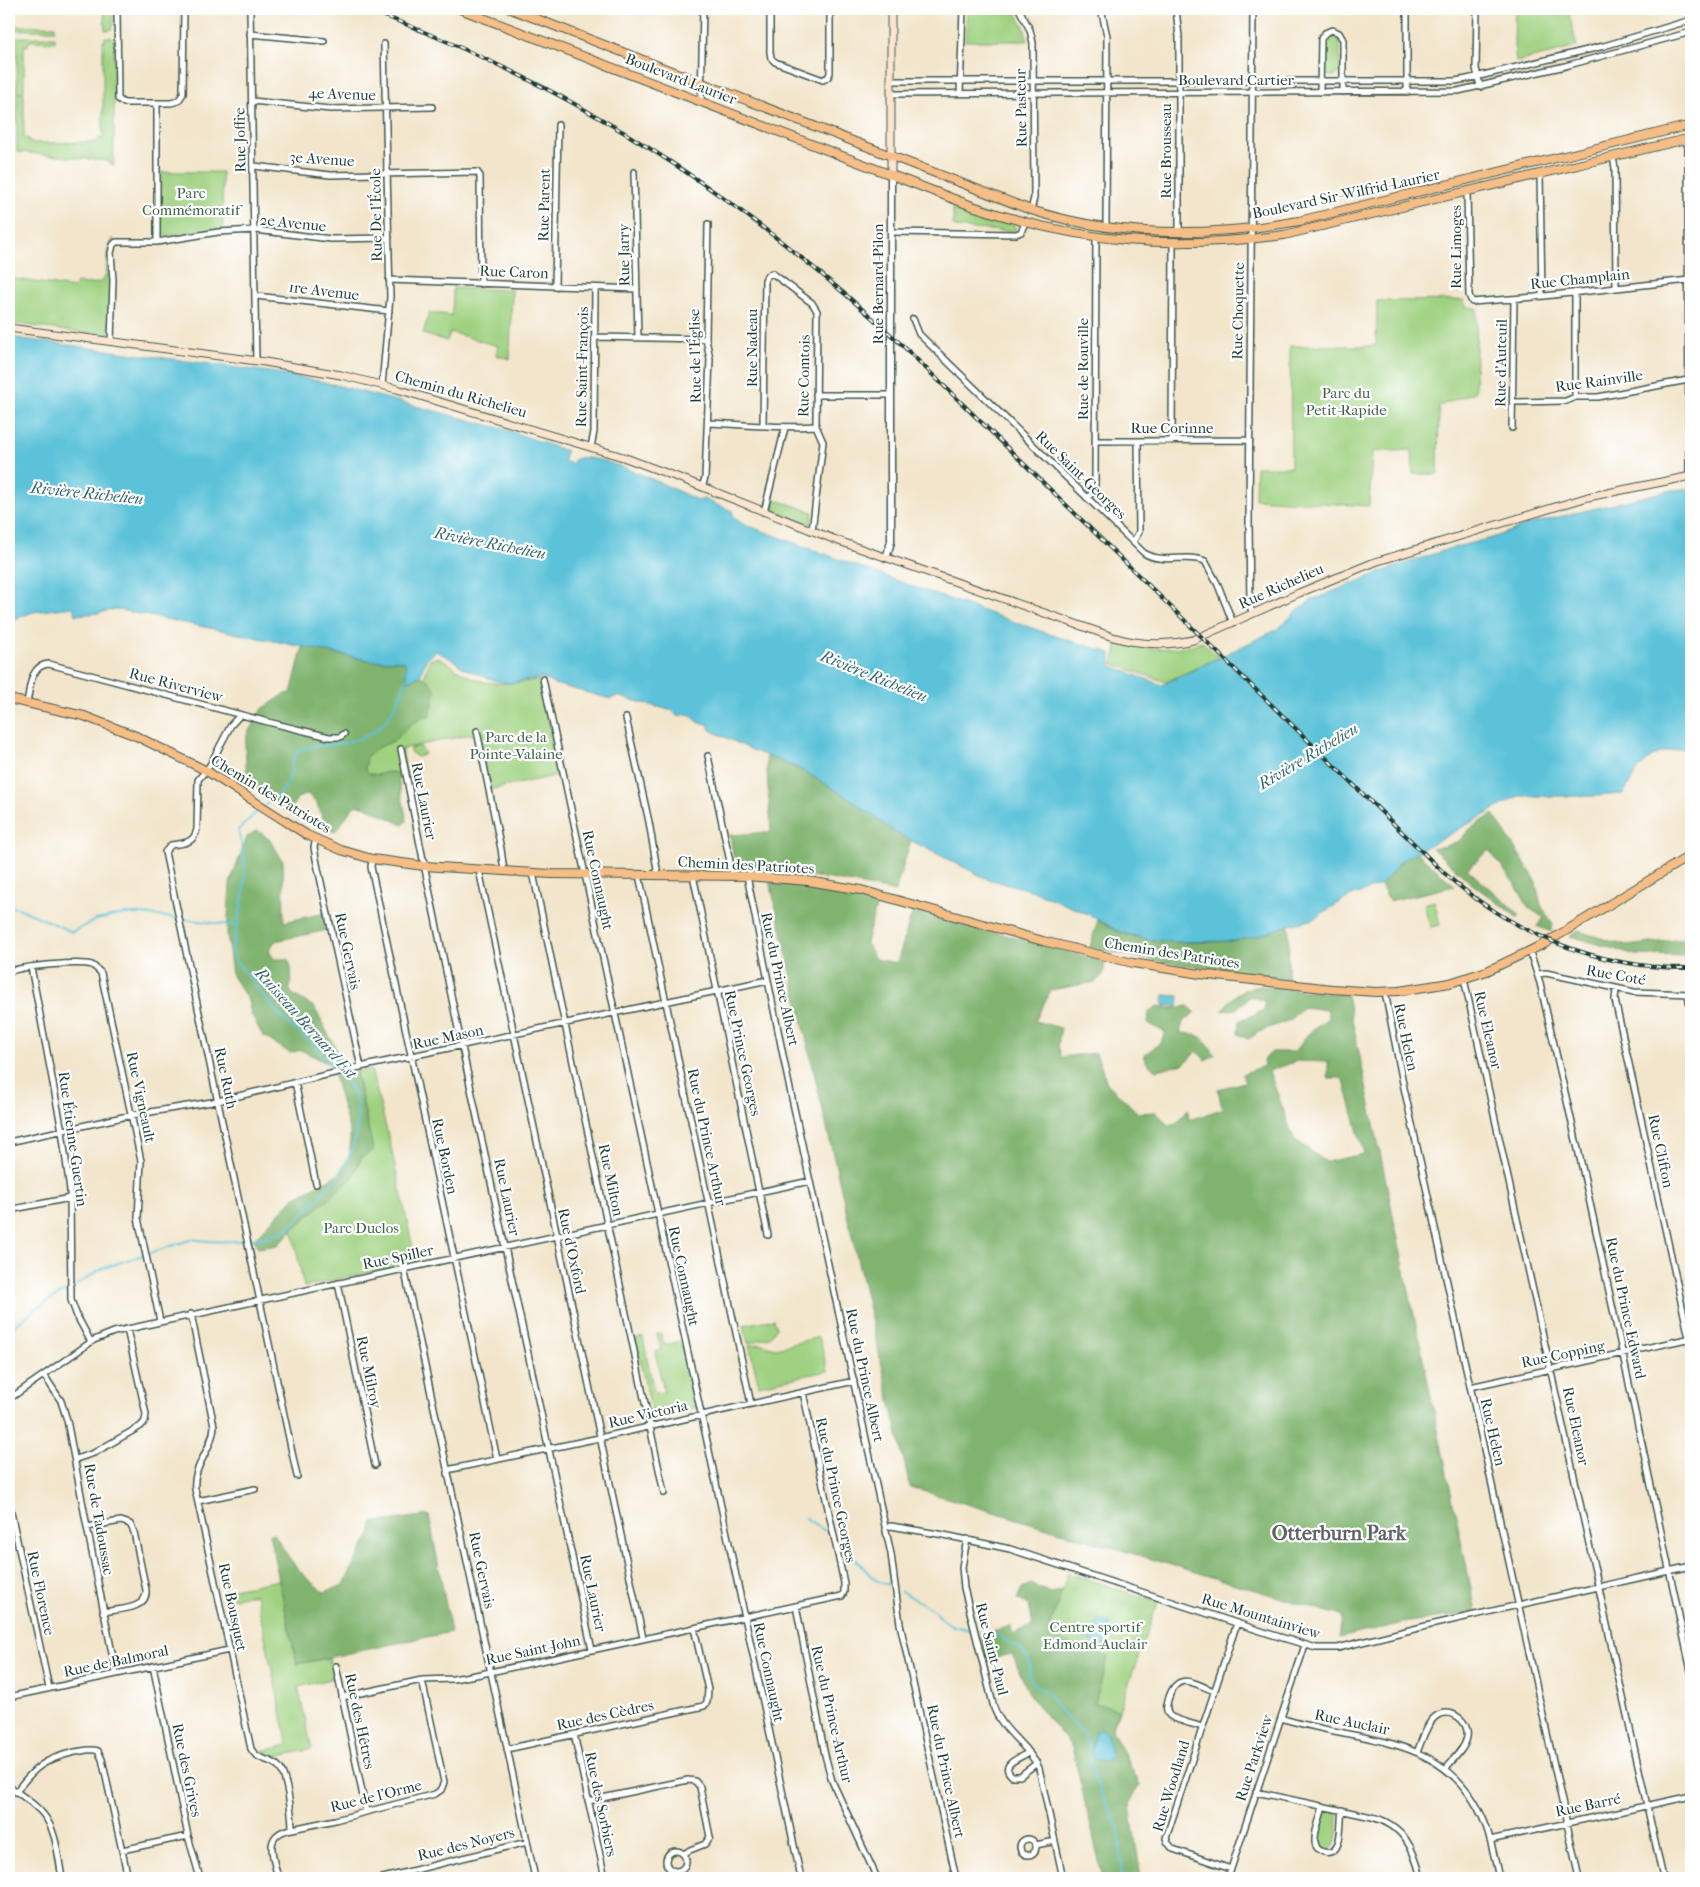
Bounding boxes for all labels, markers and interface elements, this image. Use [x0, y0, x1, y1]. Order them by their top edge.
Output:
street label: Boulevard Laurier [623, 49, 740, 109]
street label: Rue Pasteur [1011, 68, 1031, 147]
street label: Boulevard Cartier [1178, 71, 1295, 89]
street label: 4e Avenue [308, 84, 377, 104]
street label: Rue Brousseau [1157, 103, 1175, 199]
street label: Rue Joffre [230, 107, 250, 173]
street label: 3e Avenue [289, 148, 356, 170]
street label: Boulevard Sir-Wilfrid-Laurier [1251, 165, 1442, 223]
street label: Rue De l'École [366, 167, 386, 262]
street label: Rue Parent [534, 168, 554, 242]
park label: Parc Commémoratif [142, 184, 243, 219]
street label: Rue Limoges [1447, 204, 1465, 289]
street label: 2e Avenue [259, 211, 328, 236]
street label: Rue Jarry [614, 222, 634, 287]
street label: Rue Bernard-Pilon [869, 223, 887, 344]
street label: Rue Caron [479, 262, 549, 282]
street label: Rue Choquette [1228, 262, 1248, 360]
street label: Rue Champlain [1529, 265, 1631, 293]
street label: 1re Avenue [288, 278, 361, 304]
street label: Rue Saint-François [572, 306, 592, 428]
street label: Rue de l'Église [685, 308, 705, 403]
street label: Rue Nadeau [743, 308, 761, 387]
street label: Rue de Rouville [1074, 317, 1092, 420]
street label: Rue d'Auteuil [1491, 319, 1511, 407]
street label: Rue Comtois [794, 334, 814, 417]
street label: Rue Rainville [1554, 366, 1644, 396]
street label: Chemin du Richelieu [393, 367, 529, 422]
park label: Parc du Petit-Rapide [1305, 384, 1387, 419]
street label: Rue Corinne [1131, 419, 1214, 437]
street label: Rue Saint-Georges [1032, 427, 1131, 523]
water label: Rivière Richelieu [29, 478, 144, 508]
water label: Rivière Richelieu [432, 523, 548, 563]
street label: Rue Richelieu [1236, 559, 1327, 613]
water label: Rivière Richelieu [817, 646, 930, 706]
street label: Rue Riverview [127, 664, 226, 706]
water label: Rivière Richelieu [1254, 719, 1362, 794]
park label: Parc de la Pointe-Valaine [469, 728, 563, 763]
street label: Chemin des Patriotes [208, 751, 335, 837]
street label: Rue Laurier [408, 761, 440, 842]
street label: Rue Connaught [579, 828, 618, 932]
street label: Chemin des Patriotes [677, 852, 815, 878]
street label: Rue Gervais [331, 911, 365, 992]
street label: Rue du Prince Albert [757, 911, 803, 1048]
street label: Chemin des Patriotes [1103, 933, 1241, 973]
street label: Rue Coté [1585, 961, 1648, 989]
water label: Ruisseau Bernard Est [251, 963, 361, 1083]
street label: Rue Prince Georges [721, 988, 765, 1118]
street label: Rue Eleanor [1470, 989, 1506, 1071]
street label: Rue Helen [1390, 1001, 1422, 1073]
street label: Rue Mason [411, 1021, 485, 1053]
street label: Rue Ruth [211, 1046, 241, 1111]
street label: Rue Vigneault [123, 1050, 160, 1145]
street label: Rue du Prince Arthur [684, 1067, 730, 1208]
street label: Rue Étienne-Guertin [55, 1070, 91, 1208]
street label: Rue Clifton [1644, 1112, 1678, 1190]
street label: Rue Borden [428, 1116, 462, 1196]
street label: Rue Milton [595, 1142, 628, 1218]
street label: Rue Laurier [490, 1157, 524, 1238]
street label: Rue d'Oxford [554, 1206, 590, 1296]
park label: Parc Duclos [323, 1219, 399, 1237]
street label: Rue Connaught [665, 1224, 704, 1328]
street label: Rue du Prince Edward [1602, 1235, 1650, 1381]
street label: Rue Spiller [361, 1241, 436, 1273]
street label: Rue du Prince Albert [842, 1307, 888, 1444]
street label: Rue Milroy [353, 1334, 386, 1411]
street label: Rue Copping [1520, 1336, 1607, 1372]
street label: Rue Eleanor [1559, 1385, 1593, 1467]
street label: Rue Victoria [607, 1396, 691, 1432]
street label: Rue Helen [1476, 1396, 1510, 1468]
street label: Rue du Prince Georges [812, 1416, 860, 1565]
street label: Rue de Tadoussac [80, 1462, 118, 1577]
district label: Otterburn Park [1272, 1522, 1407, 1545]
street label: Rue Gervais [465, 1530, 499, 1611]
street label: Rue Florence [23, 1549, 59, 1637]
street label: Rue Laurier [576, 1553, 610, 1634]
street label: Rue Bousquet [215, 1561, 251, 1653]
street label: Rue Mountainview [1199, 1589, 1323, 1643]
street label: Rue Saint-Paul [972, 1601, 1012, 1697]
park label: Centre sportif Edmond-Auclair [1043, 1618, 1148, 1653]
street label: Rue Connaught [750, 1620, 789, 1724]
street label: Rue Saint-John [484, 1631, 582, 1669]
street label: Rue de Balmoral [62, 1641, 170, 1681]
street label: Rue du Prince-Arthur [807, 1643, 857, 1785]
street label: Rue des Hêtres [341, 1671, 379, 1771]
street label: Rue des Cèdres [555, 1696, 656, 1734]
street label: Rue du Prince Albert [923, 1703, 969, 1840]
street label: Rue Auclair [1313, 1705, 1392, 1739]
street label: Rue Parkview [1232, 1712, 1277, 1804]
street label: Rue des Grives [168, 1721, 206, 1819]
street label: Rue Woodland [1149, 1737, 1194, 1834]
street label: Rue des Sorbiers [581, 1750, 621, 1859]
street label: Rue de l'Orme [328, 1776, 424, 1816]
street label: Rue Barré [1554, 1789, 1623, 1821]
street label: Rue des Noyers [416, 1823, 517, 1865]

